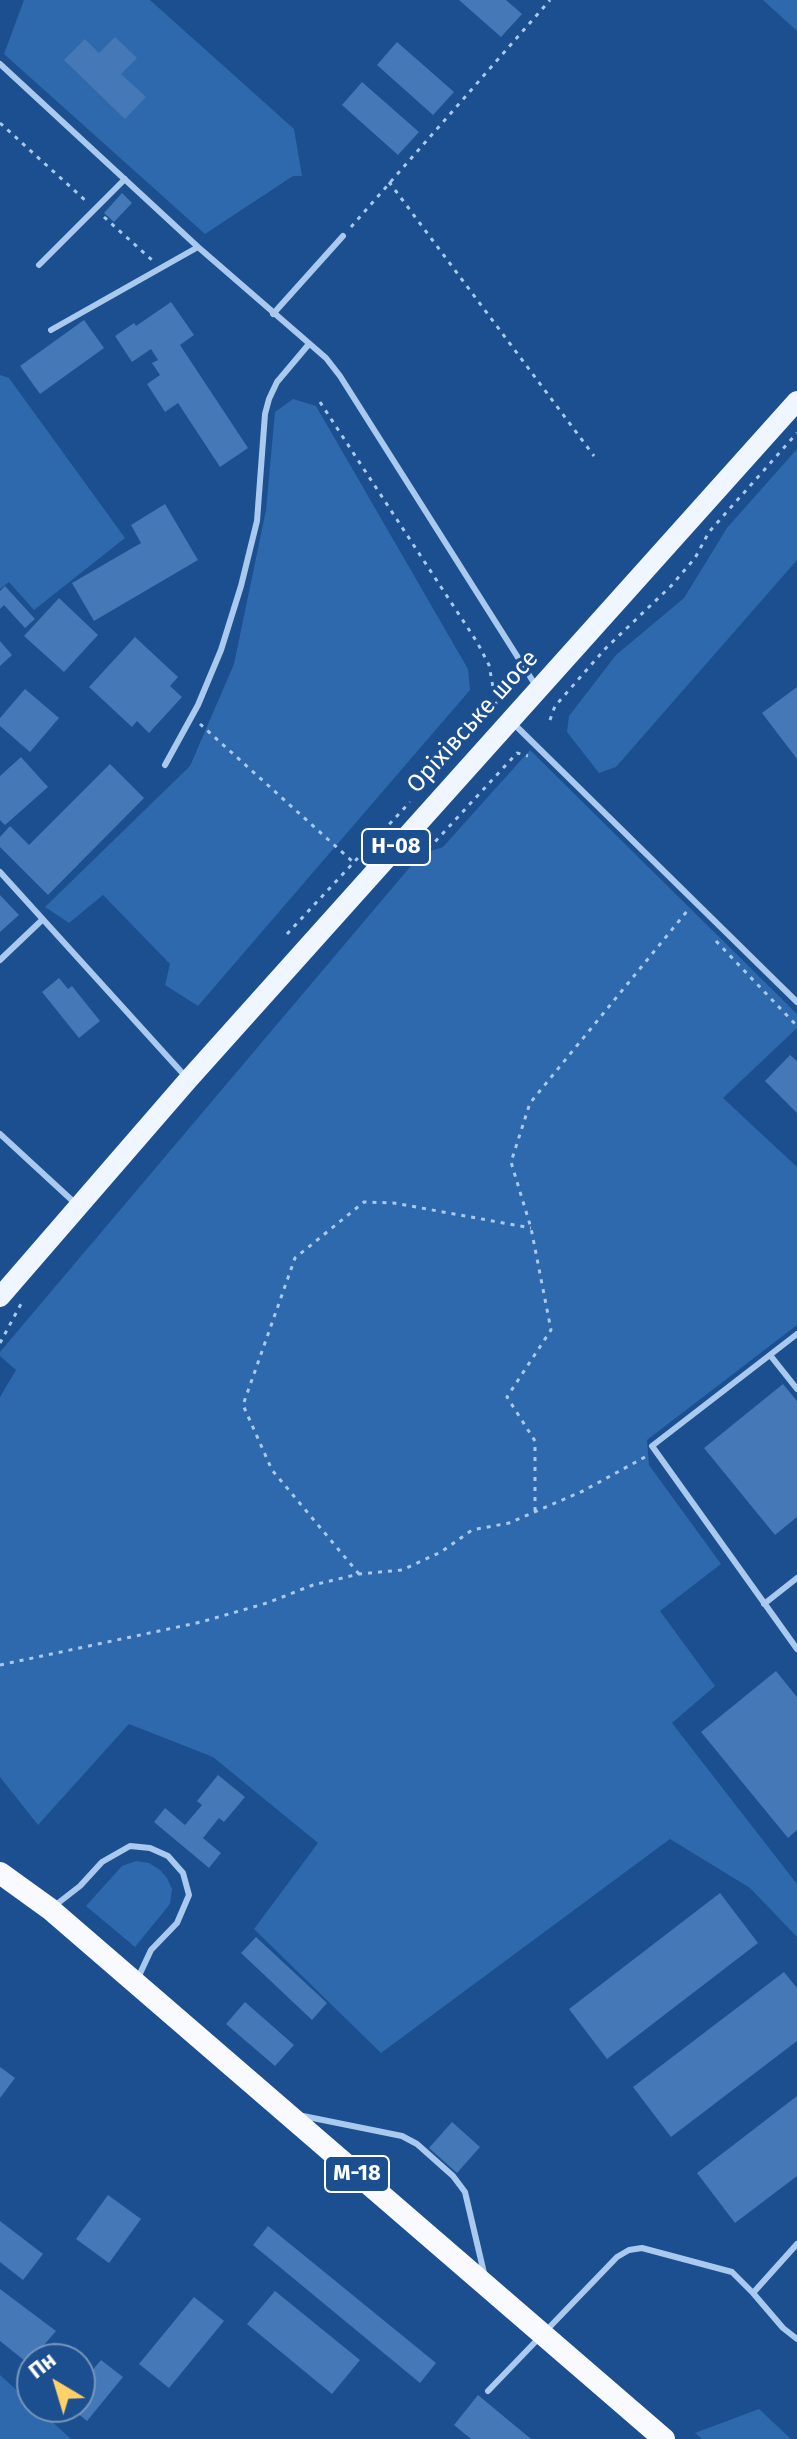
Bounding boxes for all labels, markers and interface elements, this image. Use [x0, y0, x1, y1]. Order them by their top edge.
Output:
street label: Оріхівське шосе [401, 645, 545, 799]
road number: Н-08 [362, 829, 430, 865]
road number: М-18 [325, 2156, 389, 2192]
north arrow [16, 2343, 96, 2423]
text: Пн [23, 2346, 61, 2384]

